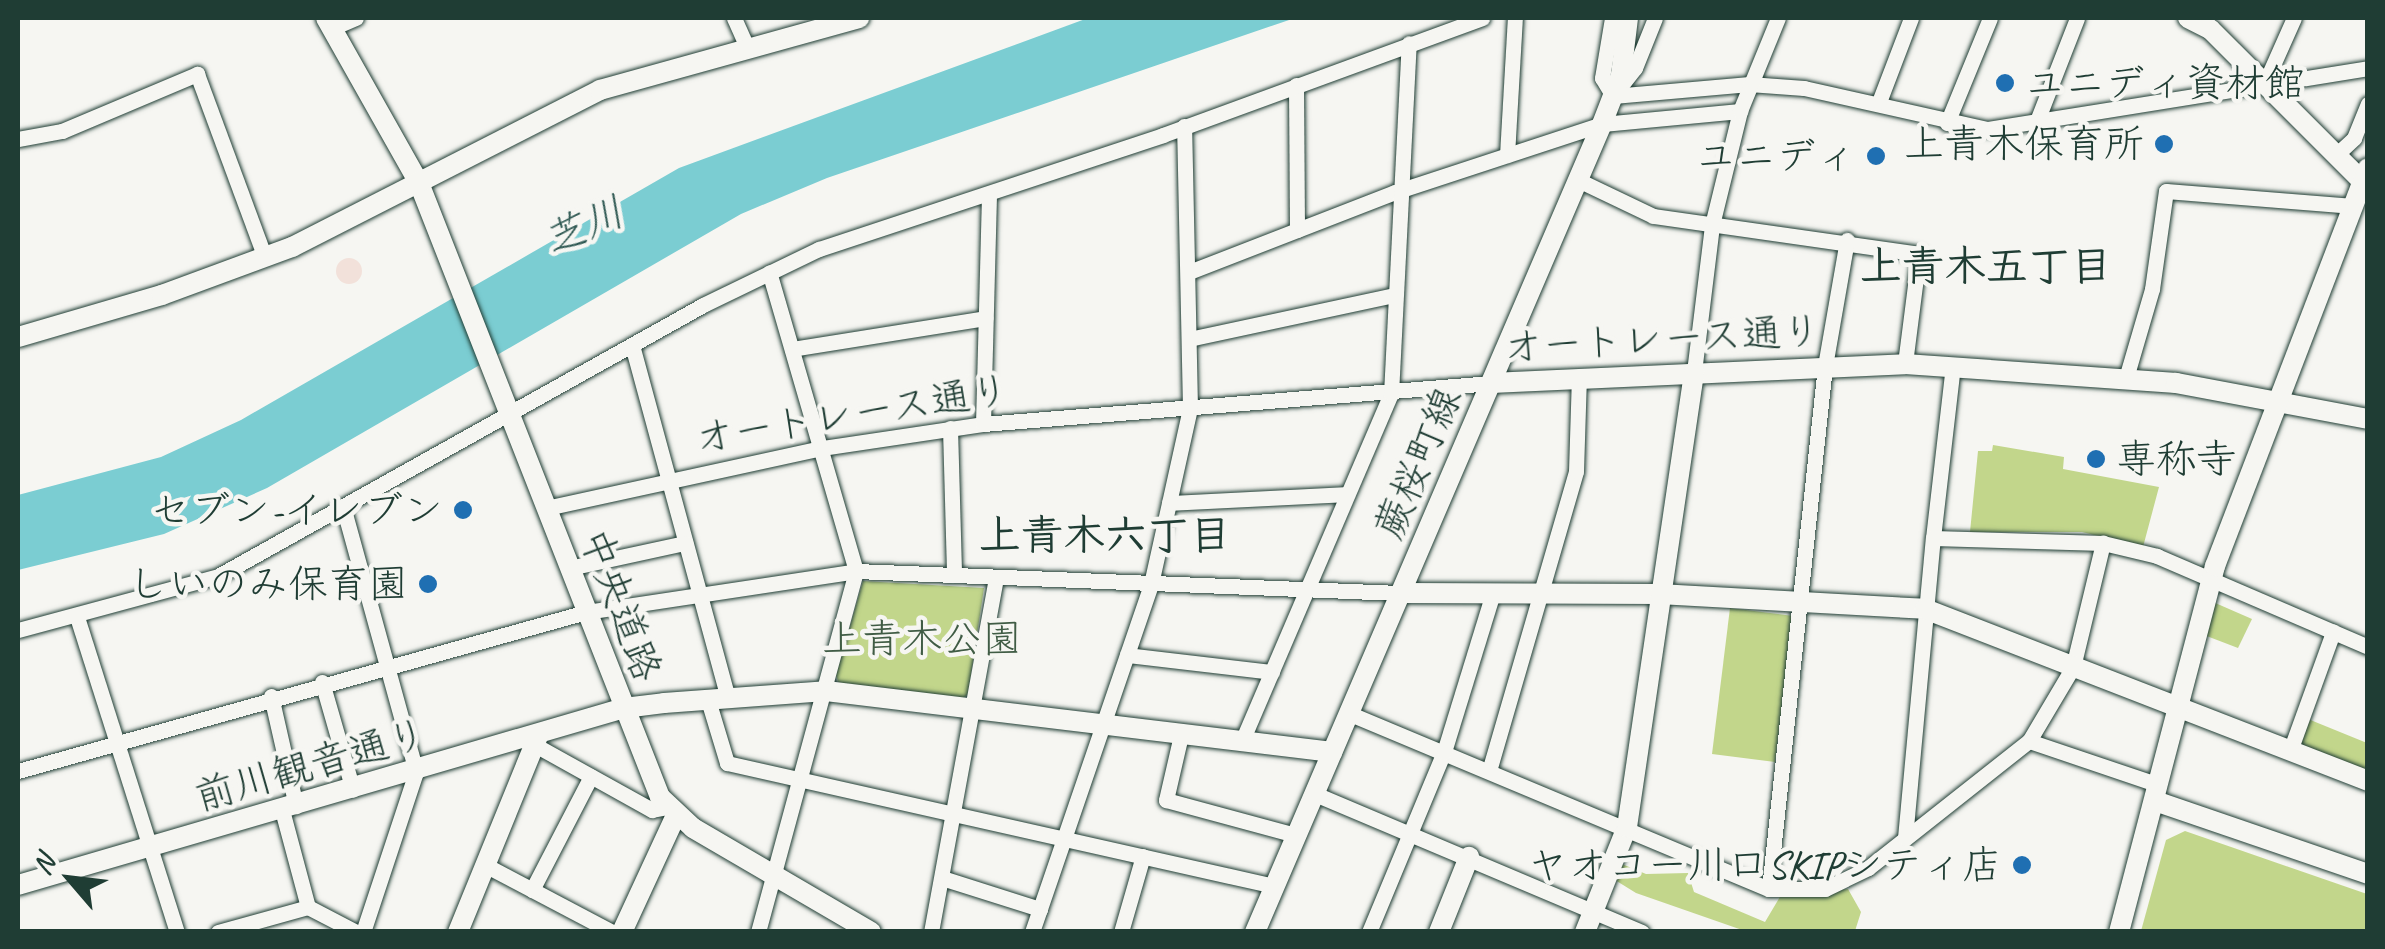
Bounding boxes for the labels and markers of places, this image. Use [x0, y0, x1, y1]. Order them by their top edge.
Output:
place label: ユニディ資材館 [2025, 59, 2305, 107]
marker: ユニディ資材館 [1994, 72, 2016, 94]
place label: 上青木保育所 [1904, 120, 2144, 168]
place label: ユニディ [1696, 132, 1856, 180]
marker: 上青木保育所 [2153, 133, 2175, 155]
marker: ユニディ [1865, 145, 1887, 167]
place label: 専称寺 [2116, 435, 2236, 483]
marker: 専称寺 [2085, 448, 2107, 470]
place label: セブン-イレブン [150, 486, 443, 534]
marker: セブン-イレブン [452, 499, 474, 521]
place label: しいのみ保育園 [128, 560, 408, 608]
marker: しいのみ保育園 [417, 573, 439, 595]
place label: ヤオコー川口SKIPシティ店 [1528, 841, 2002, 889]
marker: ヤオコー川口SKIPシティ店 [2011, 854, 2033, 876]

